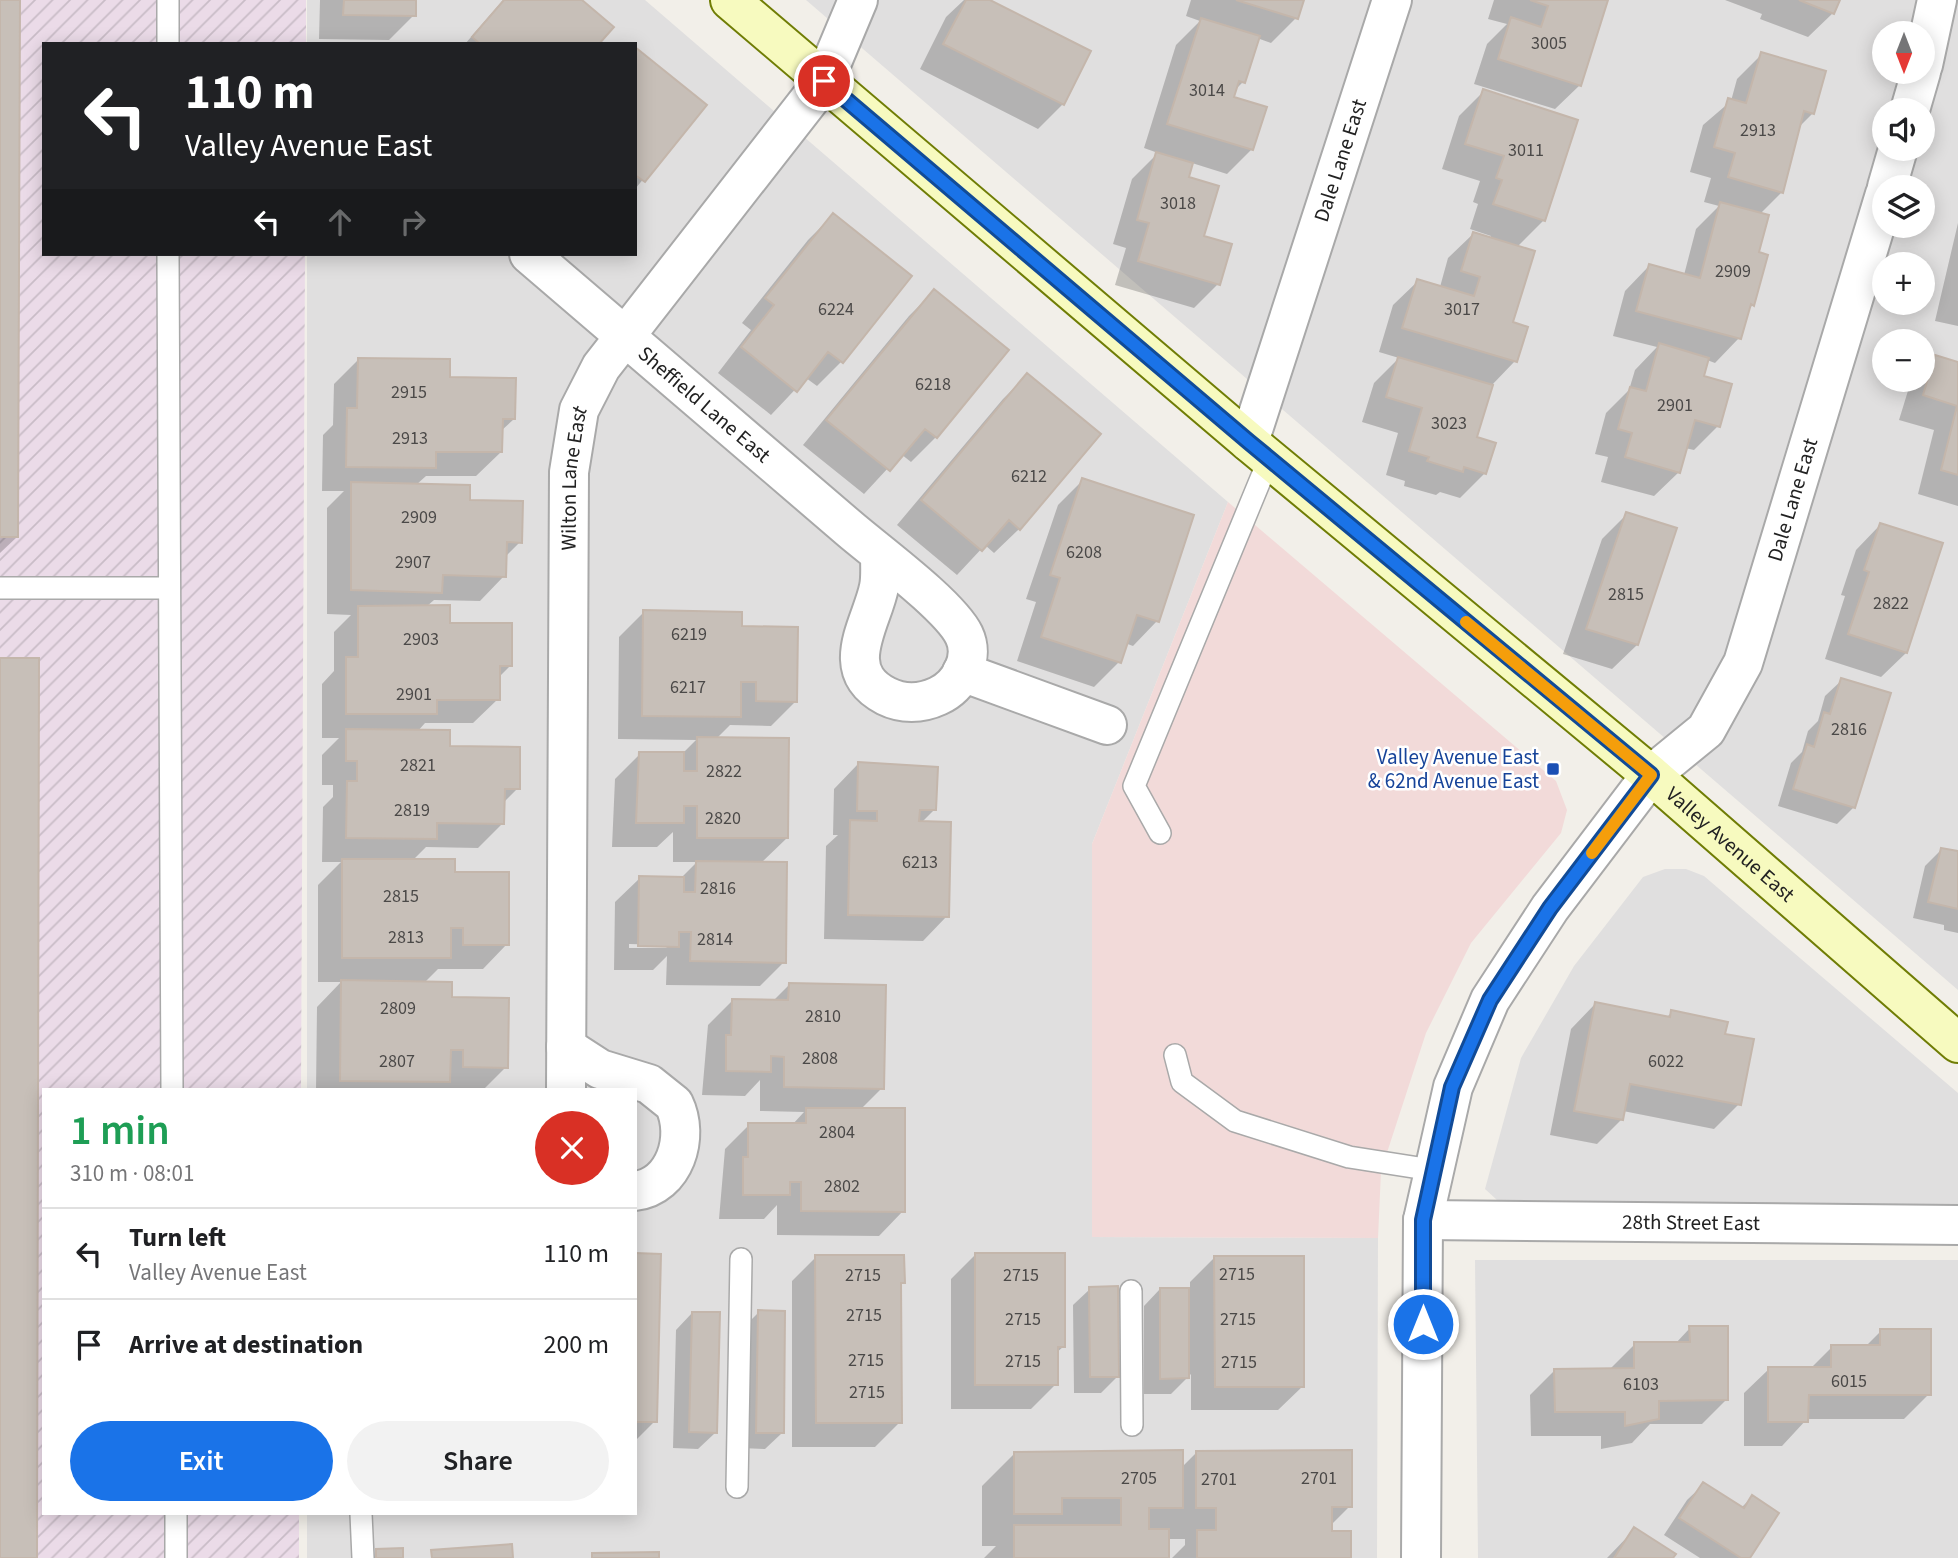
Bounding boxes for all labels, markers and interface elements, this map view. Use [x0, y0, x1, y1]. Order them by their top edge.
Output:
north arrow [1872, 21, 1936, 84]
map controls [1872, 21, 1935, 392]
house number: 3005 [1531, 31, 1567, 56]
pin [794, 51, 854, 111]
text: 110 m [185, 58, 314, 128]
icon: arrive [805, 62, 843, 100]
icon: left [70, 70, 161, 161]
house number: 3014 [1189, 78, 1225, 103]
street label: Dale Lane East [1306, 95, 1374, 226]
button: sound [1872, 98, 1935, 161]
house number: 2913 [1740, 118, 1776, 143]
text: Valley Avenue East [185, 123, 432, 169]
house number: 3011 [1508, 138, 1544, 163]
button: layers [1872, 175, 1935, 238]
house number: 3018 [1160, 191, 1196, 216]
icon: left [248, 203, 286, 241]
icon: ahead [321, 203, 359, 241]
icon: right [394, 203, 432, 241]
button: + [1872, 252, 1935, 315]
house number: 2909 [1715, 259, 1751, 284]
house number: 6224 [818, 297, 854, 322]
house number: 3017 [1444, 297, 1480, 322]
button: − [1872, 329, 1935, 392]
street label: Sheffield Lane East [632, 339, 777, 470]
house number: 6218 [915, 372, 951, 397]
house number: 2915 [391, 380, 427, 405]
house number: 2901 [1657, 393, 1693, 418]
street label: Wilton Lane East [554, 400, 594, 551]
house number: 3023 [1431, 411, 1467, 436]
house number: 2913 [392, 426, 428, 451]
street label: Dale Lane East [1760, 434, 1825, 565]
house number: 6212 [1011, 464, 1047, 489]
house number: 2909 [401, 505, 437, 530]
house number: 6208 [1066, 540, 1102, 565]
house number: 2907 [395, 550, 431, 575]
house number: 2815 [1608, 582, 1644, 607]
house number: 2822 [1873, 591, 1909, 616]
house number: 6219 [671, 622, 707, 647]
house number: 2903 [403, 627, 439, 652]
house number: 6217 [670, 675, 706, 700]
house number: 2901 [396, 682, 432, 707]
house number: 2816 [1831, 717, 1867, 742]
place label: Valley Avenue East & 62nd Avenue East [1368, 742, 1539, 796]
house number: 2821 [400, 753, 436, 778]
house number: 2822 [706, 759, 742, 784]
marker: Valley Avenue East & 62nd Avenue East [1545, 761, 1561, 777]
street label: Valley Avenue East [1659, 780, 1801, 909]
house number: 2819 [394, 798, 430, 823]
house number: 2820 [705, 806, 741, 831]
house number: 6213 [902, 850, 938, 875]
house number: 2816 [700, 876, 736, 901]
house number: 2815 [383, 884, 419, 909]
house number: 2813 [388, 925, 424, 950]
house number: 2814 [697, 927, 733, 952]
house number: 2809 [380, 996, 416, 1021]
house number: 2810 [805, 1004, 841, 1029]
house number: 2808 [802, 1046, 838, 1071]
house number: 2807 [379, 1049, 415, 1074]
house number: 6022 [1648, 1049, 1684, 1074]
text: 1 min [70, 1101, 170, 1161]
button: close [535, 1111, 609, 1185]
house number: 2804 [819, 1120, 855, 1145]
text: 310 m · 08:01 [70, 1157, 194, 1190]
house number: 2802 [824, 1174, 860, 1199]
street label: 28th Street East [1622, 1207, 1760, 1238]
text: Turn left [129, 1219, 226, 1256]
icon: left [70, 1235, 108, 1273]
text: 110 m [543, 1235, 609, 1272]
text: Valley Avenue East [129, 1256, 307, 1289]
house number: 2715 [1219, 1262, 1255, 1287]
house number: 2715 [845, 1263, 881, 1288]
house number: 2715 [1003, 1263, 1039, 1288]
position arrow [1386, 1287, 1460, 1361]
house number: 2715 [846, 1303, 882, 1328]
house number: 2715 [1005, 1307, 1041, 1332]
house number: 2715 [1220, 1307, 1256, 1332]
icon: arrive [70, 1326, 108, 1364]
text: Arrive at destination [129, 1326, 363, 1363]
text: 200 m [543, 1326, 609, 1363]
house number: 2715 [848, 1348, 884, 1373]
house number: 2715 [1005, 1349, 1041, 1374]
house number: 2715 [1221, 1350, 1257, 1375]
house number: 6015 [1831, 1369, 1867, 1394]
house number: 6103 [1623, 1372, 1659, 1397]
house number: 2715 [849, 1380, 885, 1405]
button: Exit [70, 1421, 333, 1501]
button: Share [347, 1421, 609, 1501]
house number: 2705 [1121, 1466, 1157, 1491]
house number: 2701 [1301, 1466, 1337, 1491]
house number: 2701 [1201, 1467, 1237, 1492]

